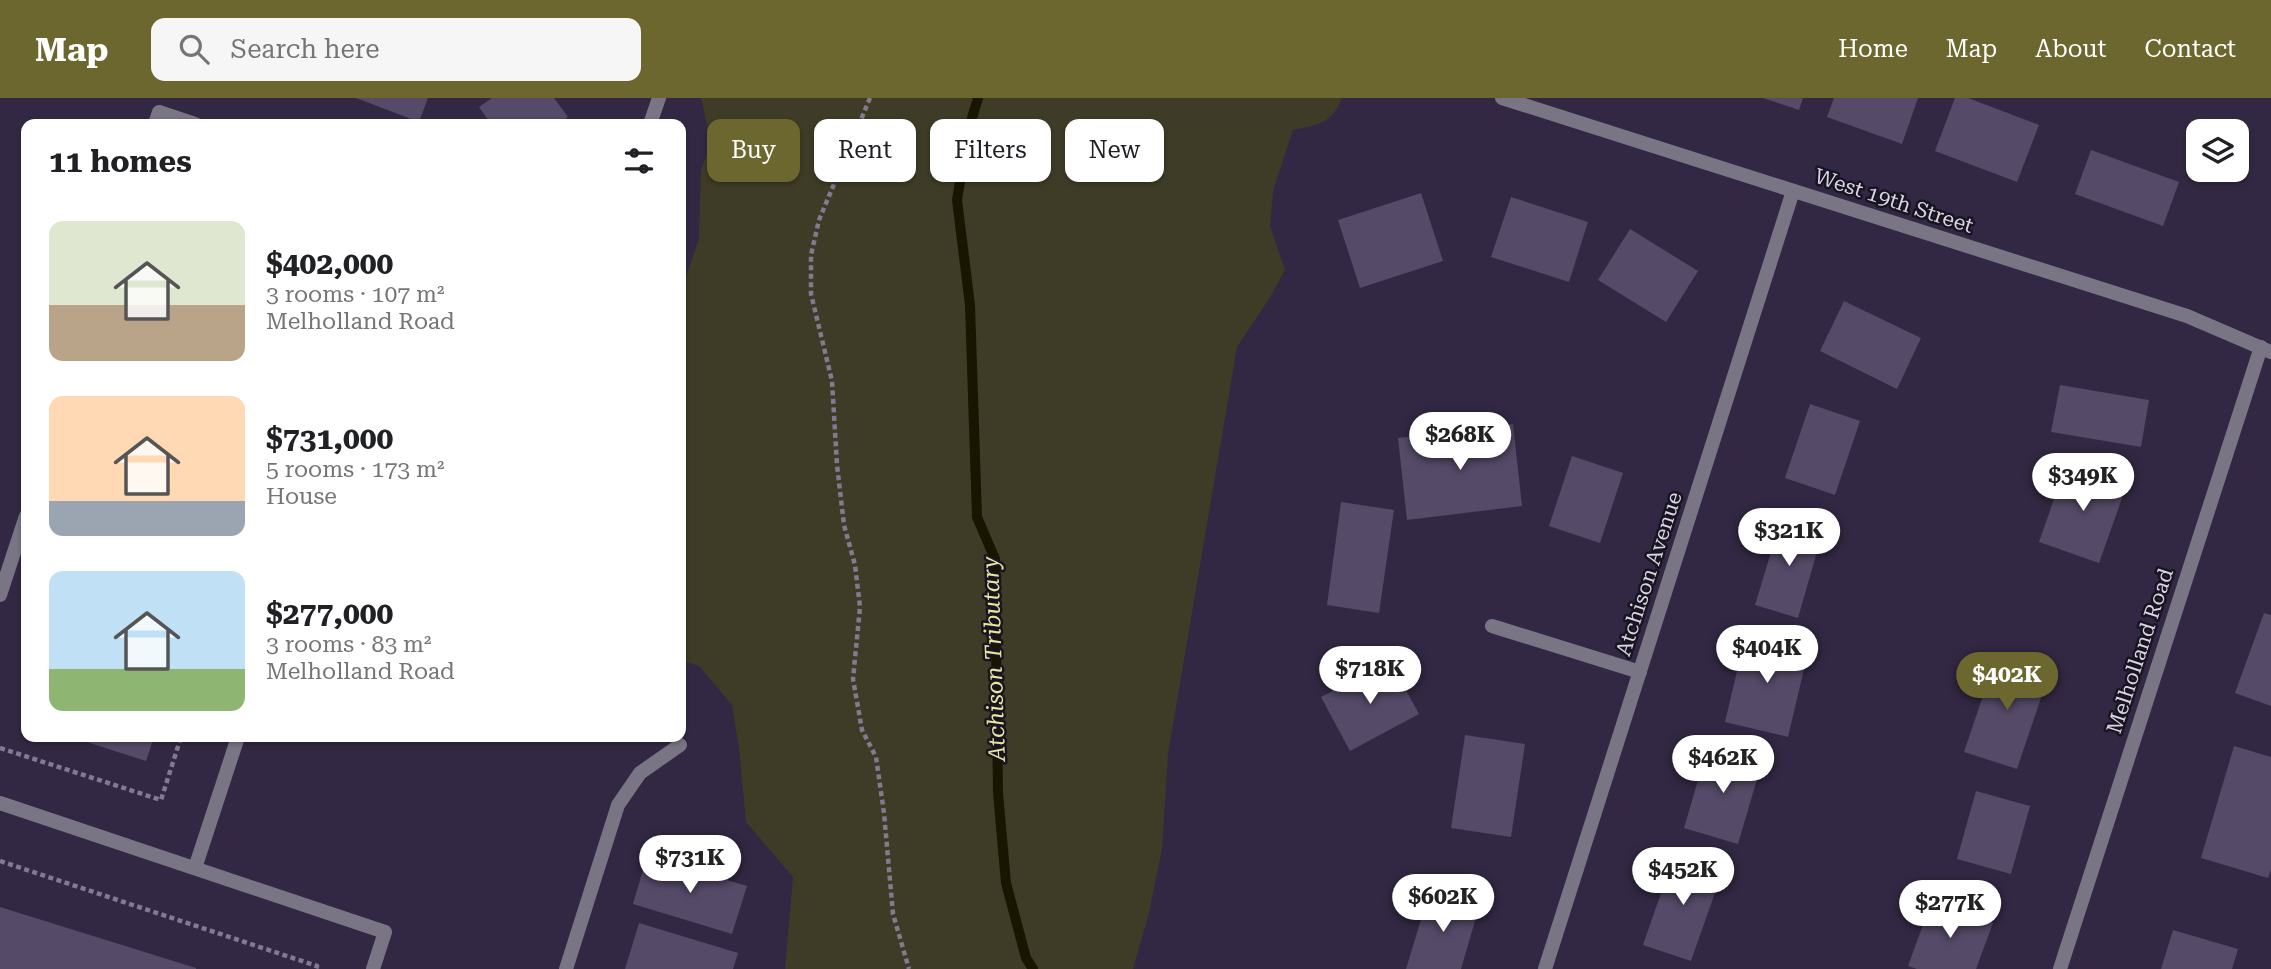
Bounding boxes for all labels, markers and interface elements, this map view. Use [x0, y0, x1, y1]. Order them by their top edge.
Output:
search box [151, 18, 641, 81]
text: Map [35, 30, 109, 69]
icon: search [175, 30, 213, 68]
text: Search here [231, 34, 380, 64]
text: Home [1838, 35, 1908, 63]
text: Map [1946, 35, 1997, 63]
text: About [2035, 35, 2106, 63]
text: Contact [2144, 35, 2236, 63]
chip: Buy [707, 119, 800, 182]
chip: Rent [814, 119, 916, 182]
chip: Filters [930, 119, 1051, 182]
chip: New [1065, 119, 1164, 182]
map controls [2186, 119, 2249, 182]
button: layers [2186, 119, 2249, 182]
icon: filters [620, 142, 658, 180]
text: 11 homes [49, 144, 192, 179]
street label: West 19th Street [1812, 164, 1977, 238]
text: $402,000 [266, 246, 393, 281]
icon: home [105, 249, 189, 333]
text: 3 rooms · 107 m² [266, 281, 444, 308]
text: Melholland Road [266, 308, 455, 335]
pin: $268K [1411, 412, 1509, 472]
text: $731,000 [266, 421, 393, 456]
text: $268K [1425, 421, 1495, 448]
icon: home [105, 424, 189, 508]
pin: $349K [2034, 454, 2132, 513]
text: 5 rooms · 173 m² [266, 456, 444, 483]
text: $349K [2048, 462, 2118, 489]
text: House [266, 483, 337, 510]
street label: Atchison Avenue [1611, 489, 1687, 659]
pin: $321K [1740, 508, 1838, 568]
text: $321K [1754, 517, 1824, 544]
water label: Atchison Tributary [977, 555, 1011, 764]
street label: Melholland Road [2102, 565, 2178, 737]
text: $277,000 [266, 596, 393, 631]
icon: home [105, 599, 189, 683]
pin: $404K [1718, 626, 1816, 685]
text: 3 rooms · 83 m² [266, 631, 432, 658]
text: $404K [1732, 634, 1802, 661]
pin: $718K [1321, 646, 1419, 706]
pin: $402K [1958, 652, 2056, 712]
text: $718K [1335, 655, 1405, 682]
text: Melholland Road [266, 658, 455, 685]
text: $402K [1972, 661, 2042, 688]
pin: $462K [1674, 736, 1772, 795]
text: $462K [1688, 744, 1758, 771]
pin: $731K [641, 836, 739, 895]
text: $731K [655, 844, 725, 871]
pin: $452K [1634, 848, 1732, 907]
text: $452K [1648, 856, 1718, 883]
pin: $602K [1394, 874, 1492, 934]
pin: $277K [1901, 880, 1999, 940]
text: $602K [1408, 883, 1478, 910]
text: $277K [1915, 889, 1985, 916]

